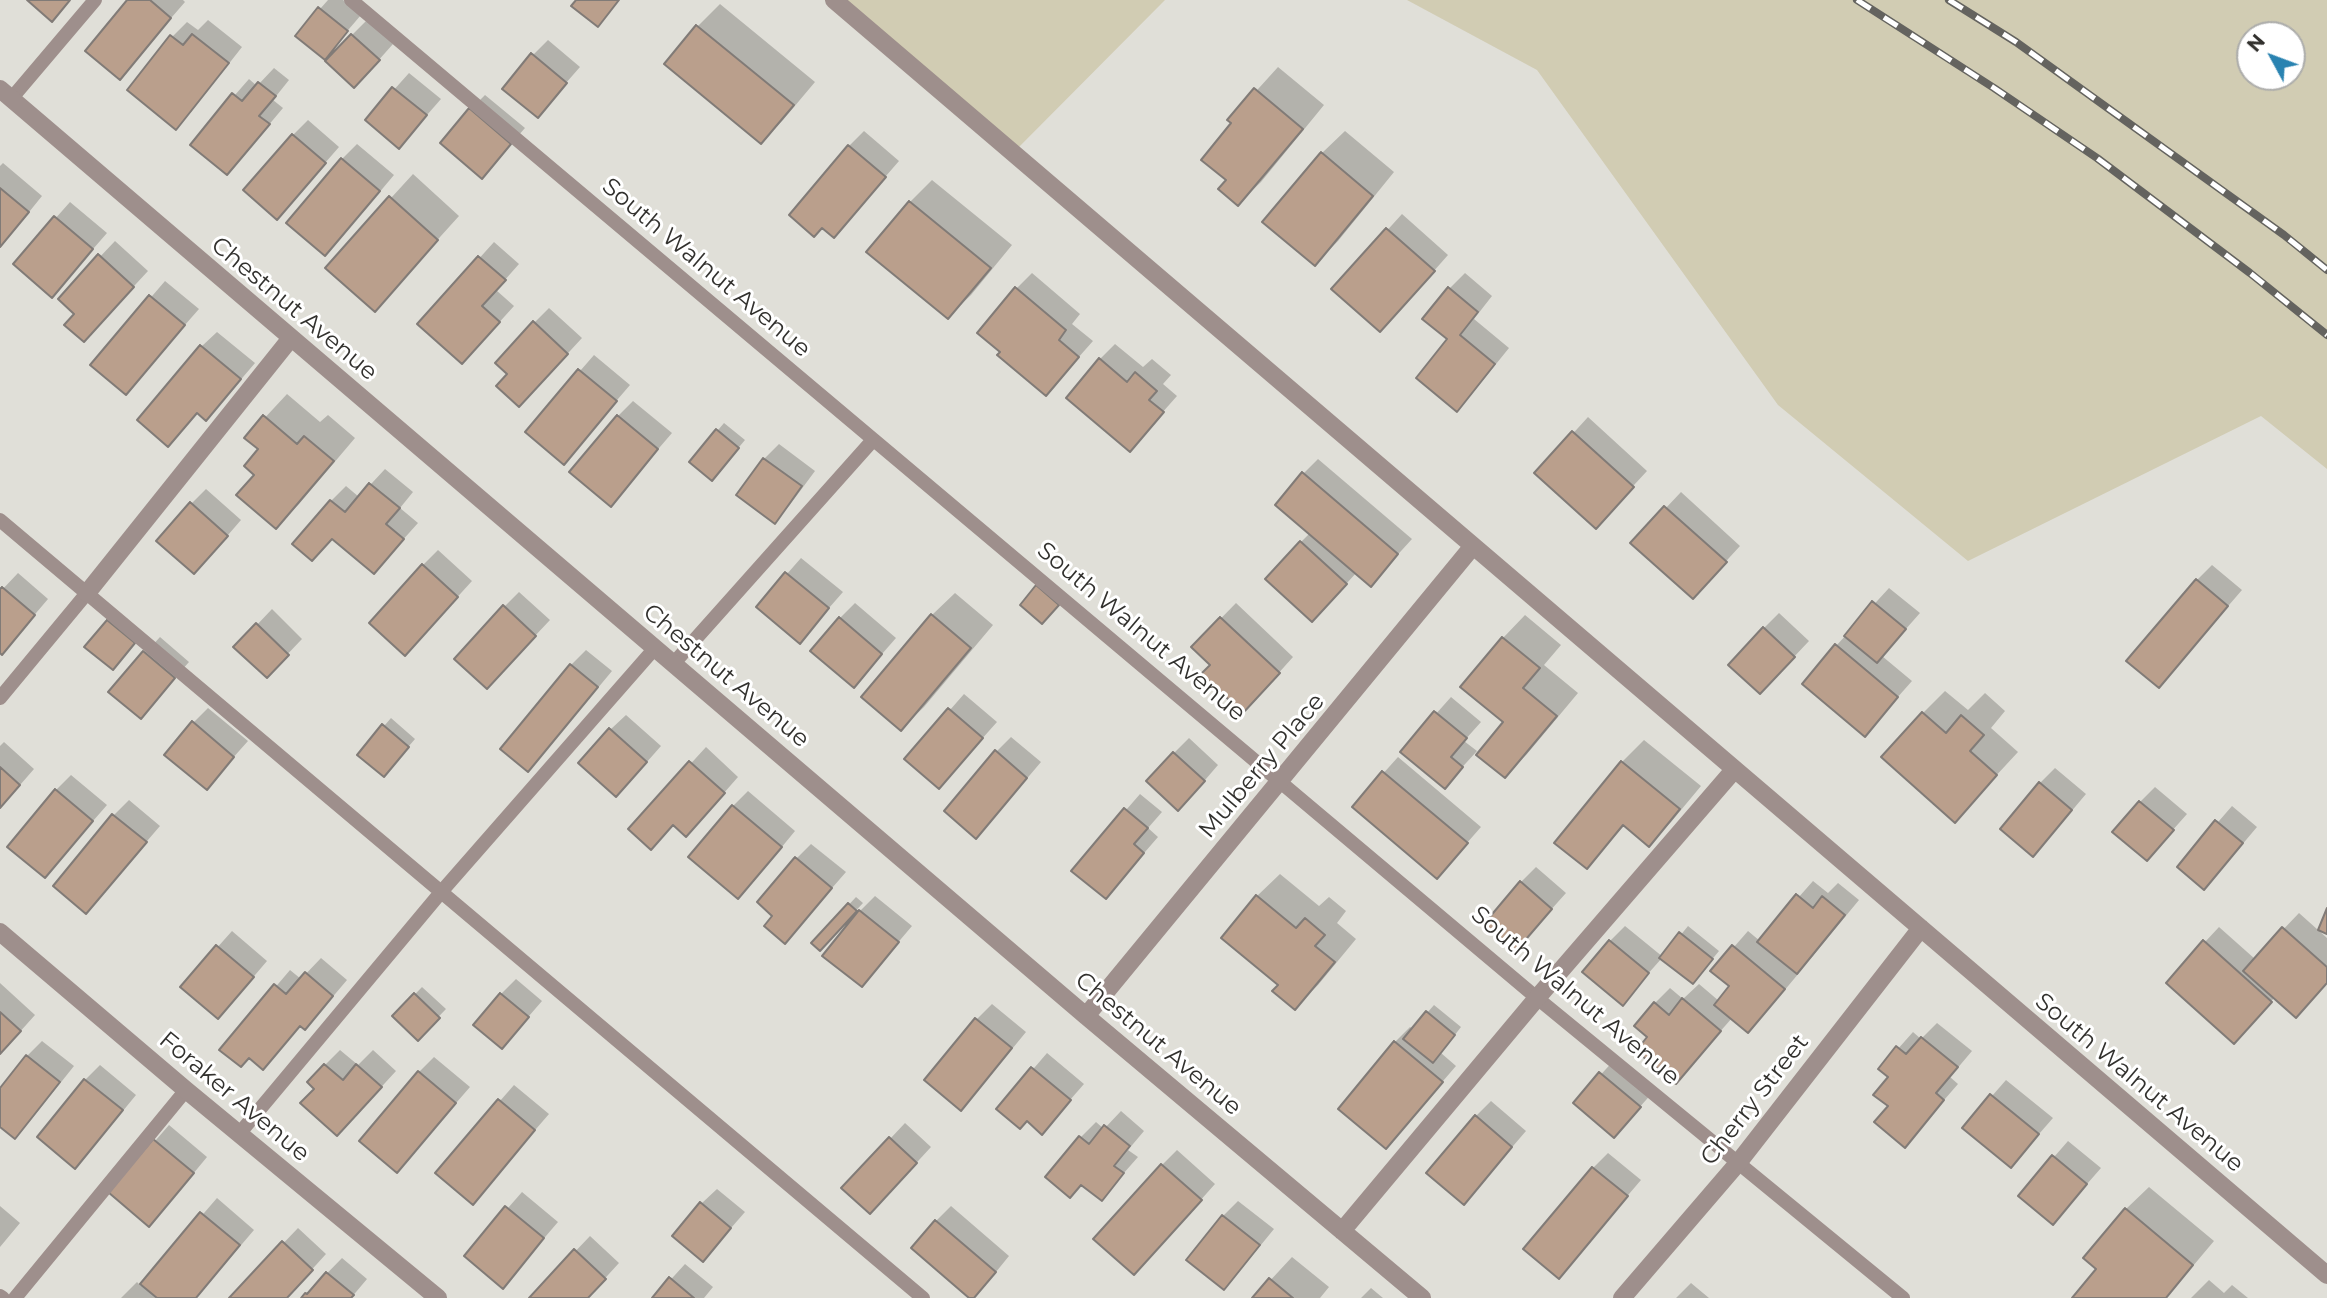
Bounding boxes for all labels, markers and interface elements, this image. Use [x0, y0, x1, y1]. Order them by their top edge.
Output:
north arrow [2236, 21, 2306, 91]
text: N [2243, 30, 2270, 57]
street label: South Walnut Avenue [596, 172, 816, 364]
street label: Chestnut Avenue [205, 231, 383, 387]
street label: South Walnut Avenue [1031, 536, 1251, 728]
street label: Chestnut Avenue [637, 598, 815, 754]
street label: Mulberry Place [1193, 688, 1331, 844]
street label: South Walnut Avenue [1465, 900, 1685, 1092]
street label: Chestnut Avenue [1069, 966, 1247, 1122]
street label: South Walnut Avenue [2029, 987, 2249, 1179]
street label: Foraker Avenue [153, 1026, 315, 1168]
street label: Cherry Street [1695, 1029, 1815, 1171]

